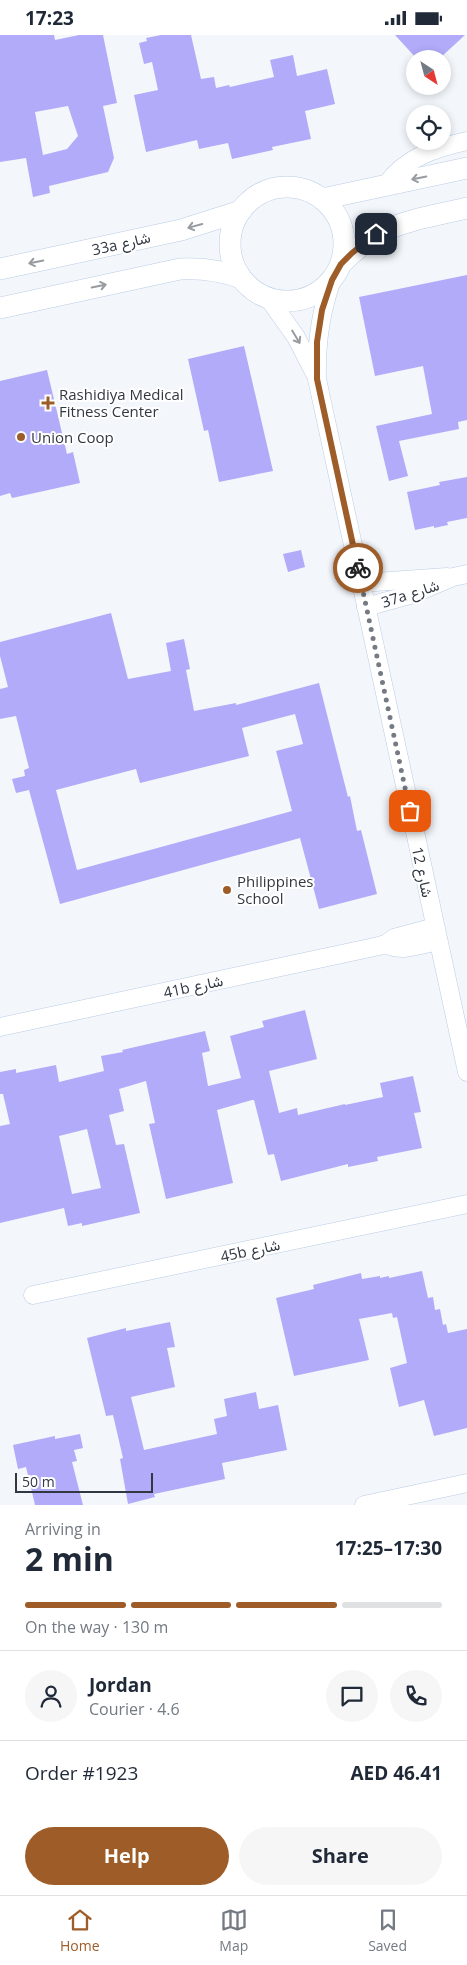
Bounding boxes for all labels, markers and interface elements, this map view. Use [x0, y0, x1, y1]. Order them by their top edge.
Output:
text: 17:23 [25, 5, 74, 31]
north arrow [406, 50, 451, 95]
map controls [406, 50, 451, 150]
button: locate [406, 105, 451, 150]
one-way arrow [412, 174, 428, 184]
pin [355, 213, 397, 255]
icon: home [362, 220, 390, 248]
one-way arrow [187, 222, 203, 231]
street label: 33a شارع [90, 227, 153, 261]
one-way arrow [29, 257, 45, 267]
one-way arrow [90, 281, 106, 291]
one-way arrow [291, 330, 301, 344]
place label: Rashidiya Medical Fitness Center [59, 384, 184, 421]
marker: Rashidiya Medical Fitness Center [41, 396, 55, 410]
place label: Union Coop [31, 427, 114, 447]
marker: Union Coop [15, 431, 27, 443]
courier [333, 543, 383, 593]
icon: bike [344, 554, 372, 582]
street label: 37a شارع [379, 574, 442, 614]
pin [389, 790, 431, 832]
icon: bag [396, 797, 424, 825]
street label: شارع 12 [406, 845, 438, 900]
place label: Philippines School [237, 871, 314, 908]
marker: Philippines School [221, 884, 233, 896]
street label: 41b شارع [161, 970, 225, 1004]
street label: 45b شارع [218, 1234, 282, 1268]
scale bar [15, 1470, 152, 1493]
text: 50 m [22, 1472, 55, 1491]
text: Arriving in [25, 1518, 101, 1540]
text: 17:25–17:30 [335, 1535, 442, 1561]
text: 2 min [25, 1537, 114, 1580]
text: On the way · 130 m [25, 1616, 168, 1638]
button: person [25, 1670, 77, 1722]
button: chat [326, 1670, 378, 1722]
button: phone [390, 1670, 442, 1722]
text: Jordan [89, 1672, 152, 1698]
text: Courier · 4.6 [89, 1698, 180, 1720]
text: Order #1923 [25, 1760, 138, 1786]
text: AED 46.41 [350, 1760, 442, 1786]
button: Help [25, 1827, 229, 1885]
button: Share [239, 1827, 442, 1885]
tab: Home [60, 1906, 100, 1955]
tab: Map [219, 1906, 248, 1955]
tab: Saved [368, 1906, 407, 1955]

